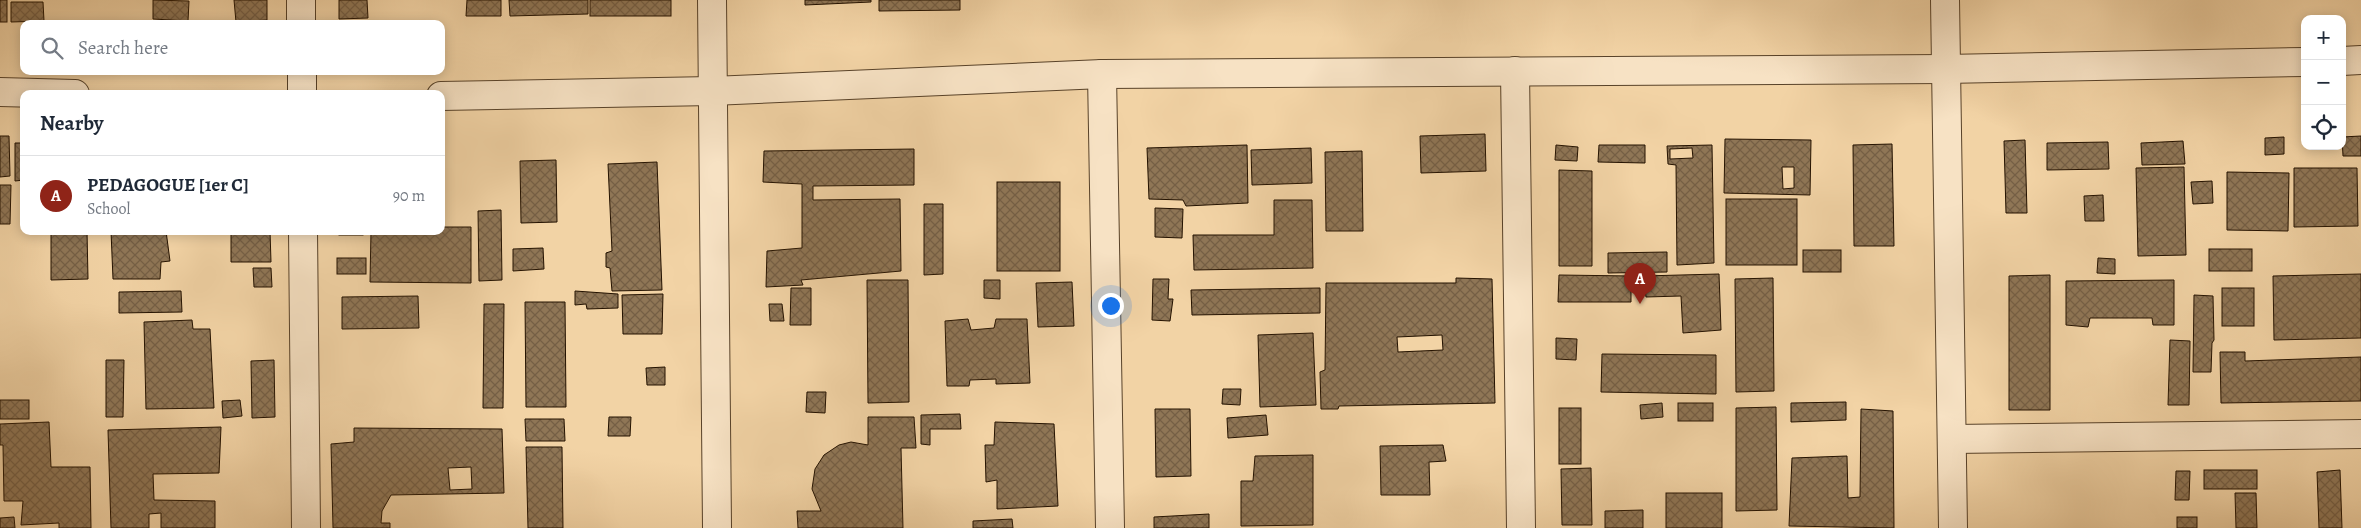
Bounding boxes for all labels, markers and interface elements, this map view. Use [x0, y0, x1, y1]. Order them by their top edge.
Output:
map controls [2301, 15, 2346, 150]
button: + [2301, 15, 2346, 60]
search box [20, 20, 445, 75]
icon: search [38, 34, 66, 62]
text: Search here [78, 35, 168, 61]
button: − [2301, 60, 2346, 105]
button: locate [2301, 105, 2346, 150]
text: Nearby [40, 109, 103, 137]
text: PEDAGOGUE [1er C] [87, 172, 249, 198]
text: A [51, 185, 61, 207]
text: 90 m [393, 185, 425, 207]
text: School [87, 198, 130, 220]
pin: A [1624, 263, 1656, 304]
your location [1098, 293, 1124, 319]

